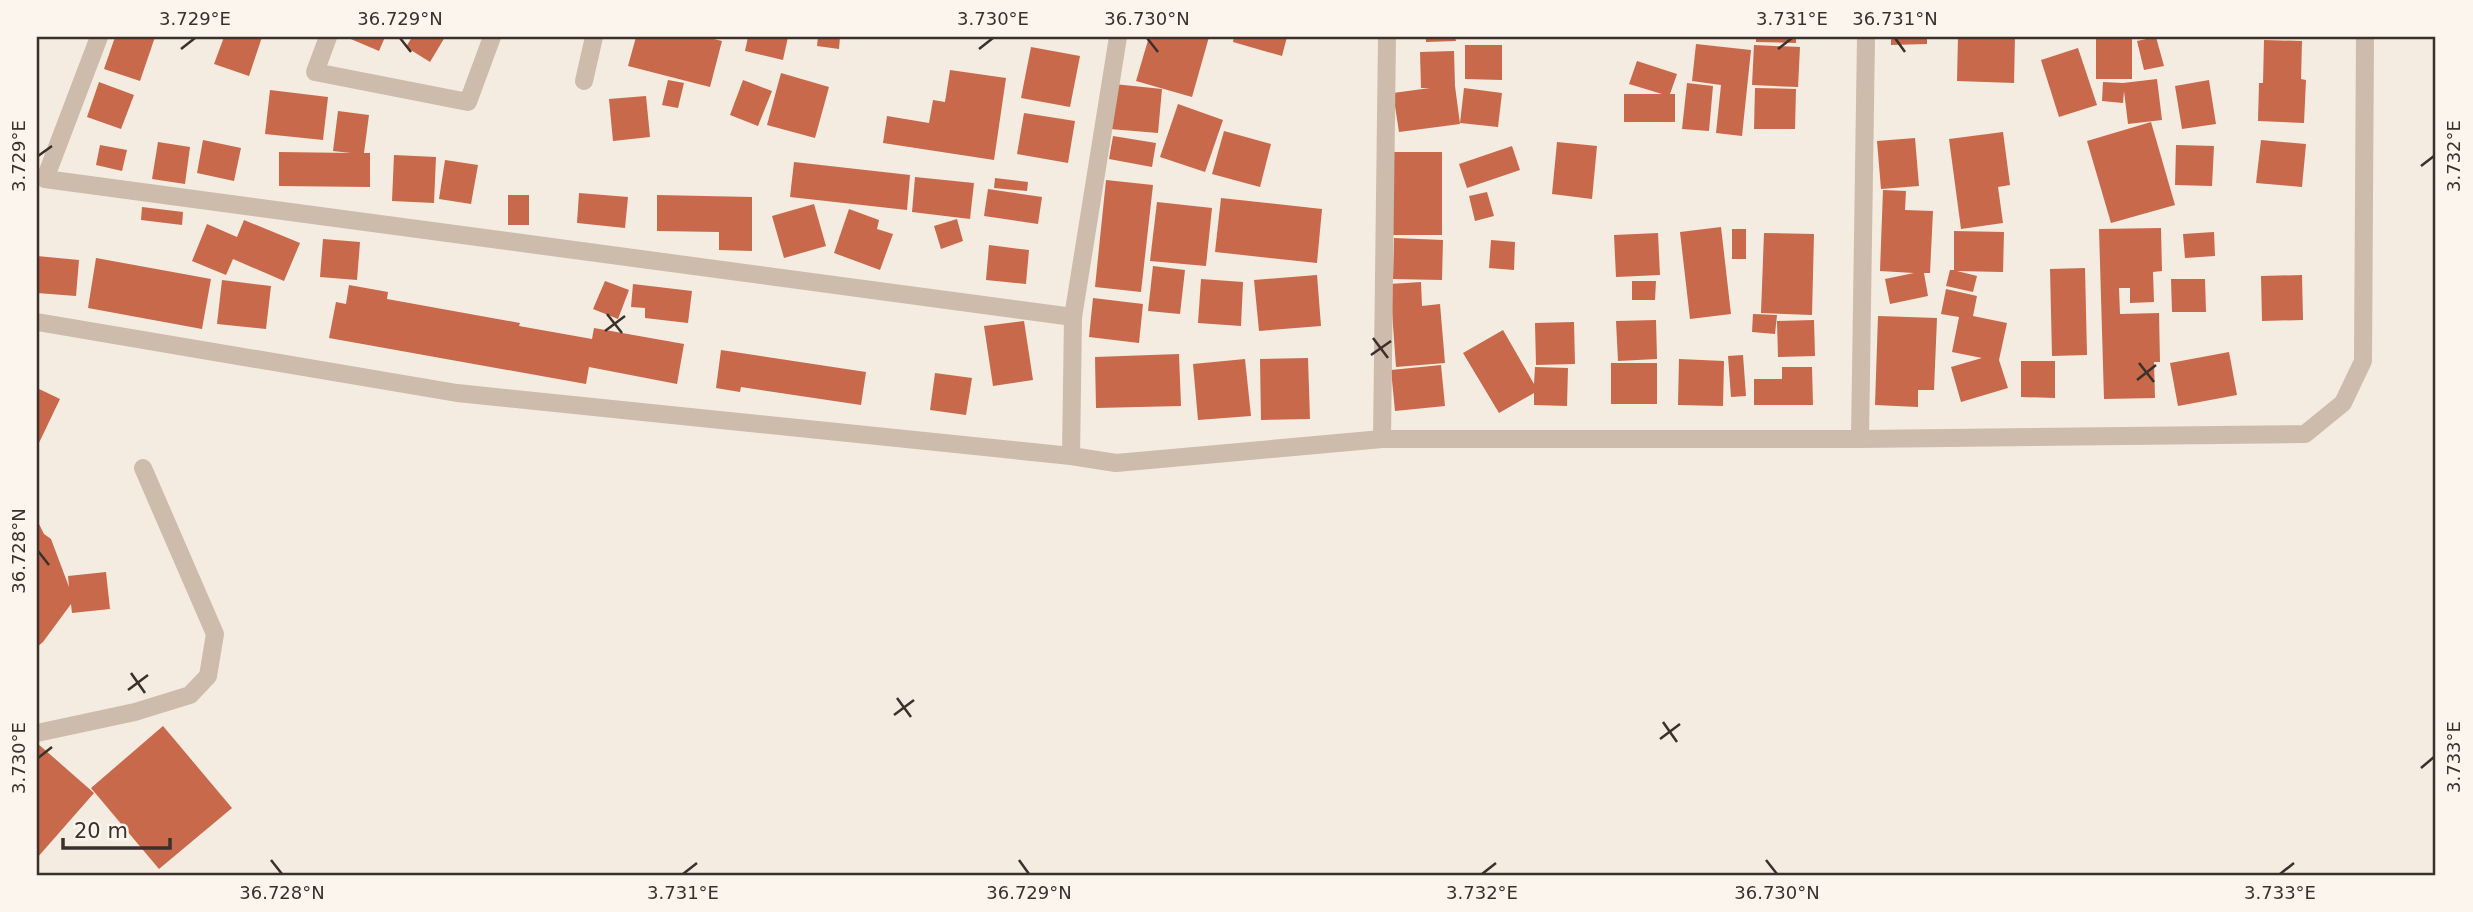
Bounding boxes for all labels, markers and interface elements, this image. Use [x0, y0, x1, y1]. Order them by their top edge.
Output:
text: 3.729°E [159, 8, 231, 29]
text: 36.729°N [357, 8, 443, 29]
text: 3.730°E [957, 8, 1029, 29]
text: 36.730°N [1104, 8, 1190, 29]
text: 3.731°E [1756, 8, 1828, 29]
text: 36.731°N [1852, 8, 1938, 29]
text: 3.729°E [8, 120, 29, 192]
text: 3.732°E [2443, 120, 2464, 192]
text: 36.728°N [8, 508, 29, 594]
text: 3.733°E [2443, 721, 2464, 793]
text: 3.730°E [8, 722, 29, 794]
scale bar [63, 807, 170, 851]
text: 20 m [74, 819, 128, 843]
text: 36.728°N [239, 882, 325, 903]
text: 3.731°E [647, 882, 719, 903]
text: 36.729°N [986, 882, 1072, 903]
text: 3.732°E [1446, 882, 1518, 903]
text: 36.730°N [1734, 882, 1820, 903]
text: 3.733°E [2244, 882, 2316, 903]

